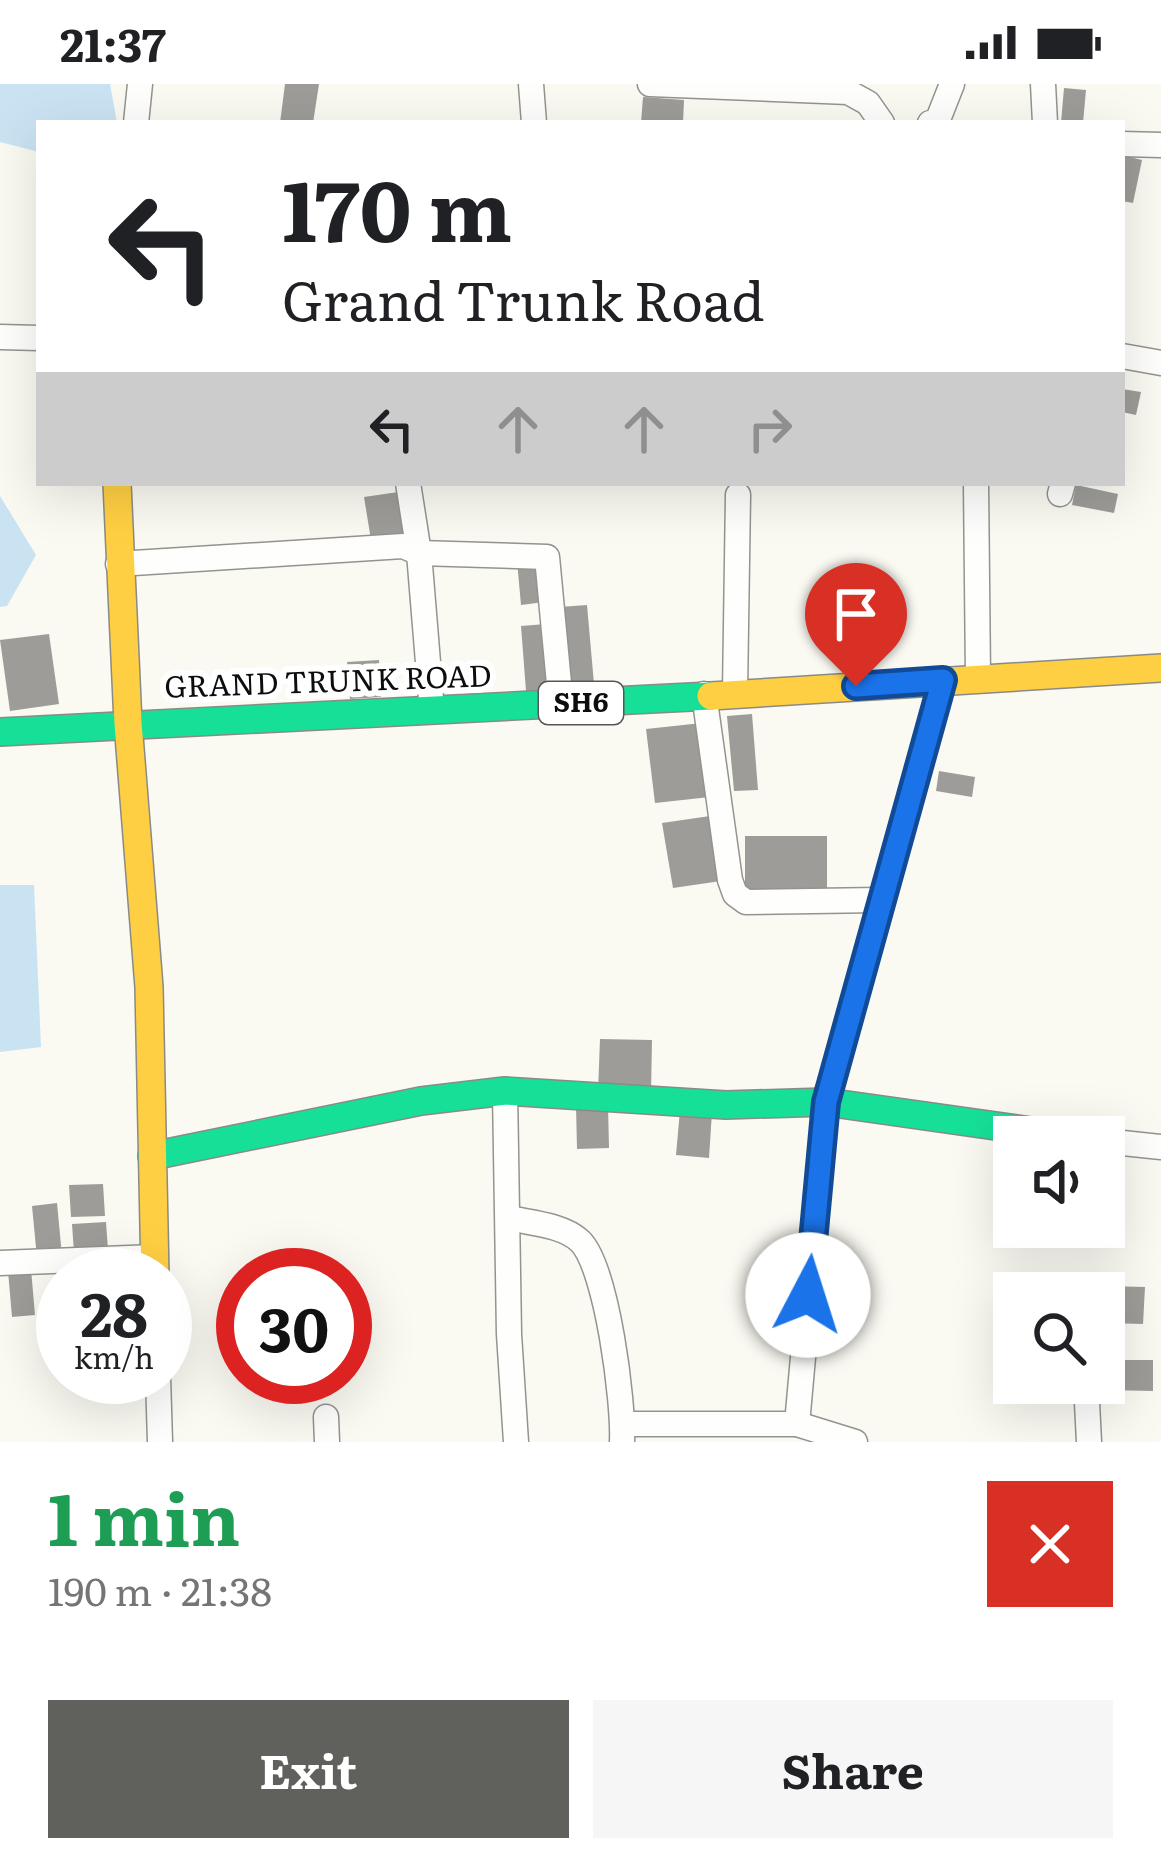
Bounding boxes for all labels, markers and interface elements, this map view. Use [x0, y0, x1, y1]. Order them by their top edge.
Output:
text: 21:37 [60, 9, 166, 76]
text: 170 m [282, 143, 512, 268]
icon: left [84, 168, 240, 324]
text: Grand Trunk Road [282, 257, 765, 338]
icon: left [359, 396, 425, 462]
icon: ahead [485, 396, 551, 462]
icon: ahead [611, 396, 677, 462]
icon: right [737, 396, 803, 462]
pin [805, 563, 907, 686]
icon: arrive [823, 581, 889, 647]
street label: GRAND TRUNK ROAD [164, 651, 492, 707]
road number: SH6 [539, 682, 623, 724]
map controls [993, 1116, 1125, 1404]
button: sound [993, 1116, 1125, 1248]
position arrow [745, 1232, 871, 1358]
speed limit sign: 30 [216, 1248, 372, 1404]
text: 28 [80, 1266, 148, 1355]
button: search [993, 1272, 1125, 1404]
text: km/h [74, 1334, 154, 1378]
text: 1 min [48, 1461, 240, 1568]
button: close [987, 1481, 1113, 1607]
text: 190 m · 21:38 [48, 1560, 272, 1618]
button: Exit [48, 1700, 569, 1838]
button: Share [593, 1700, 1113, 1838]

